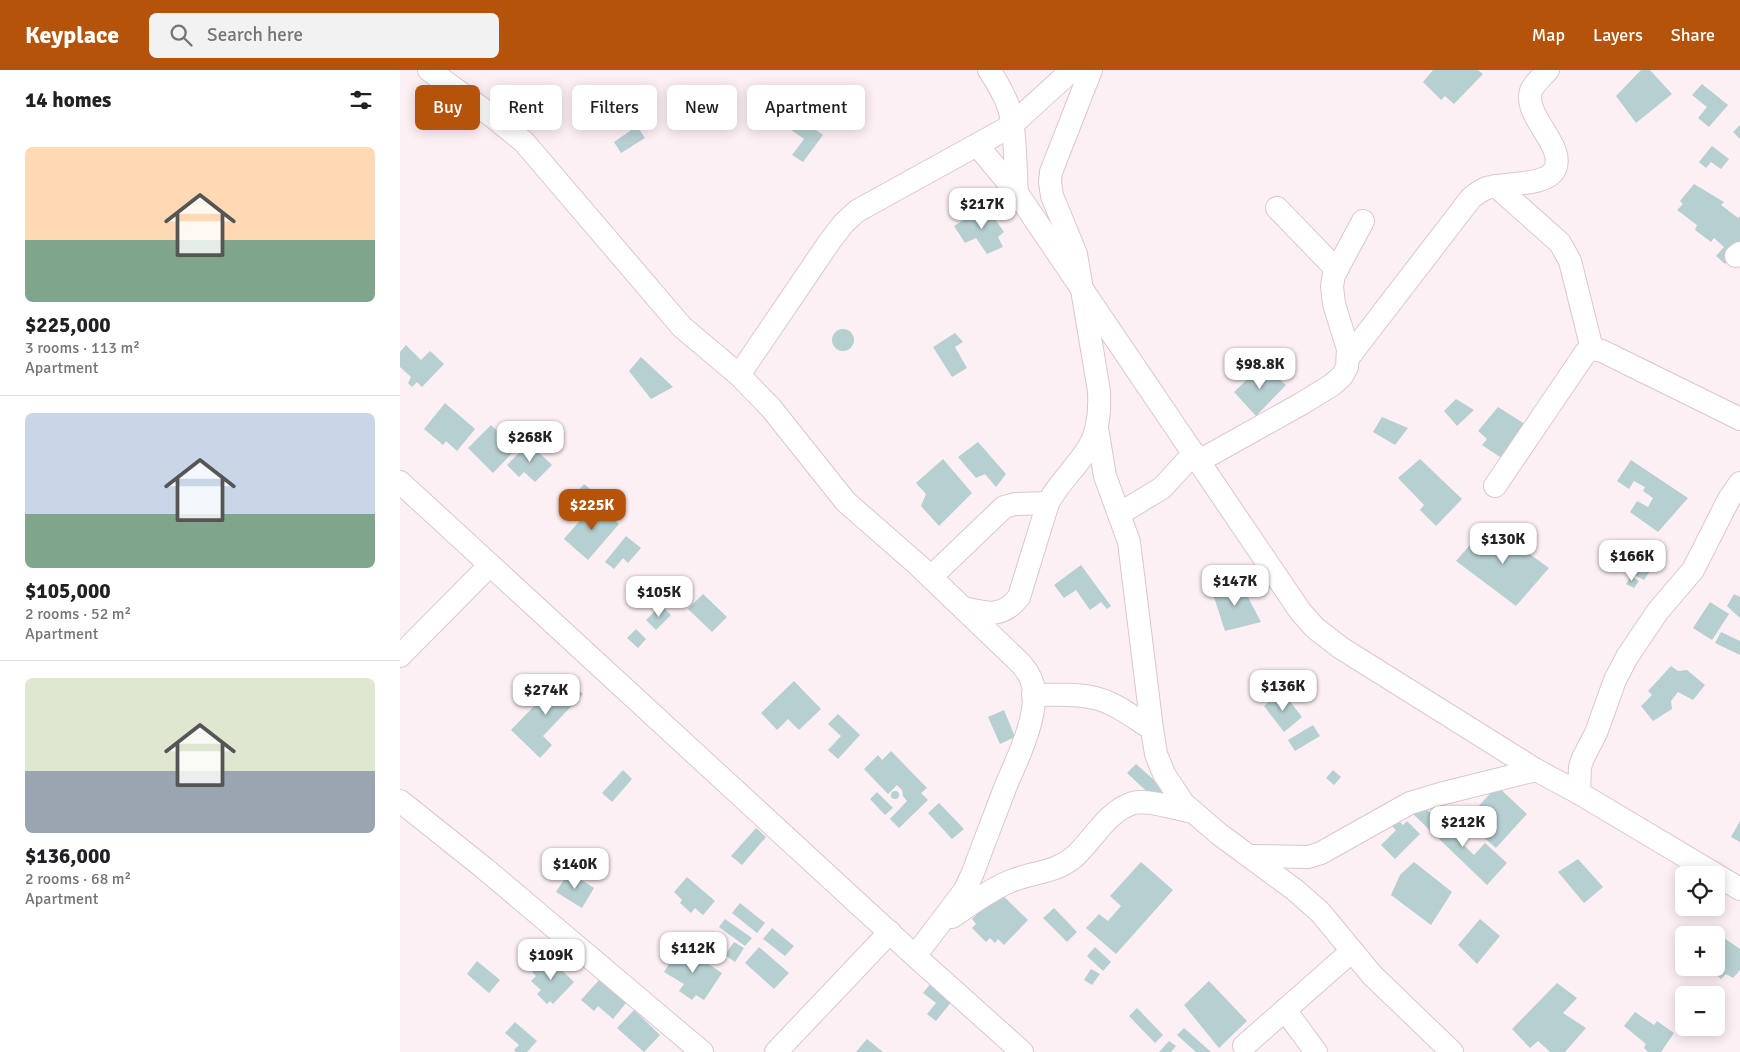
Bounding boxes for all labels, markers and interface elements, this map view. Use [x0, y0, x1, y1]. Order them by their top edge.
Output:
search box [149, 13, 499, 58]
text: Keyplace [25, 20, 119, 50]
icon: search [167, 21, 195, 49]
text: Search here [207, 23, 303, 47]
text: Map [1532, 24, 1565, 46]
text: Layers [1593, 24, 1643, 46]
text: Share [1671, 24, 1715, 46]
chip: Buy [415, 85, 480, 130]
chip: Rent [490, 85, 562, 130]
chip: Filters [572, 85, 657, 130]
chip: New [667, 85, 737, 130]
chip: Apartment [747, 85, 865, 130]
icon: filters [347, 86, 375, 114]
text: 14 homes [25, 87, 111, 113]
icon: home [155, 180, 245, 270]
pin: $217K [947, 188, 1017, 230]
text: $217K [960, 194, 1004, 214]
text: $225,000 [25, 312, 111, 338]
text: 3 rooms · 113 m² [25, 338, 140, 358]
pin: $98.8K [1219, 348, 1301, 390]
text: $98.8K [1235, 354, 1285, 374]
text: Apartment [25, 358, 98, 378]
pin: $268K [495, 420, 565, 463]
text: $268K [508, 427, 552, 447]
icon: home [155, 445, 245, 535]
pin: $225K [557, 488, 627, 531]
text: $225K [570, 495, 614, 515]
pin: $130K [1468, 522, 1538, 565]
text: $130K [1481, 529, 1525, 549]
pin: $166K [1597, 540, 1667, 582]
text: $166K [1610, 546, 1654, 566]
pin: $147K [1200, 564, 1270, 607]
text: $147K [1213, 571, 1257, 591]
pin: $105K [624, 576, 694, 618]
text: $105,000 [25, 578, 111, 604]
text: $105K [637, 582, 681, 602]
text: 2 rooms · 52 m² [25, 604, 131, 624]
text: Apartment [25, 624, 98, 644]
pin: $136K [1248, 670, 1318, 712]
pin: $274K [511, 674, 581, 716]
text: $136K [1261, 676, 1305, 696]
text: $274K [524, 680, 568, 700]
icon: home [155, 710, 245, 800]
pin: $212K [1428, 806, 1498, 848]
text: $212K [1441, 812, 1485, 832]
text: $136,000 [25, 843, 111, 869]
pin: $140K [540, 848, 610, 890]
text: $140K [553, 854, 597, 874]
map controls [1675, 866, 1725, 1036]
button: locate [1675, 866, 1725, 916]
text: 2 rooms · 68 m² [25, 869, 131, 889]
text: Apartment [25, 889, 98, 909]
button: + [1675, 926, 1725, 976]
pin: $112K [658, 932, 728, 974]
pin: $109K [516, 938, 586, 981]
text: $112K [671, 938, 715, 958]
text: $109K [529, 945, 573, 965]
button: − [1675, 986, 1725, 1036]

